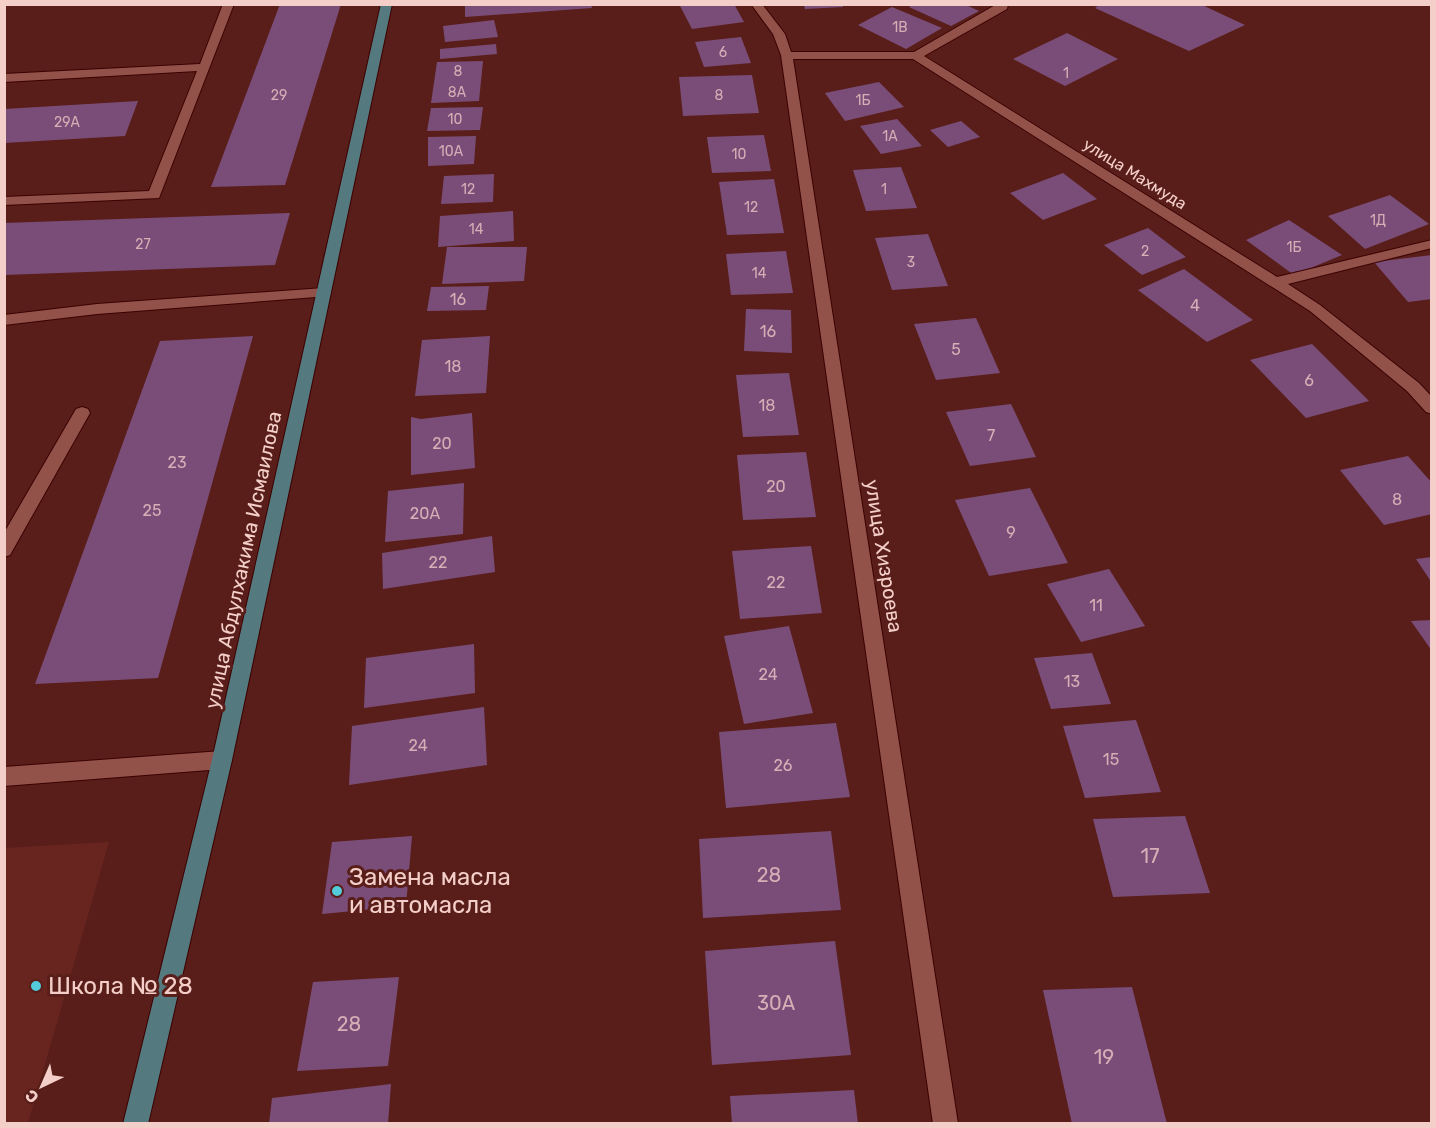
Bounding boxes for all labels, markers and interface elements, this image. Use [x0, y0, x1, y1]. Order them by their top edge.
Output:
house number: 1В [892, 19, 908, 36]
house number: 6 [719, 44, 727, 61]
house number: 8 [454, 63, 463, 80]
house number: 1 [1063, 65, 1069, 82]
house number: 8А [448, 84, 467, 101]
house number: 29 [271, 87, 287, 104]
house number: 8 [715, 87, 724, 104]
house number: 1Б [856, 92, 871, 109]
house number: 10 [448, 111, 463, 128]
house number: 29А [54, 114, 81, 131]
house number: 1А [882, 128, 898, 145]
street label: улица Махмуда [1080, 135, 1190, 213]
house number: 10А [439, 143, 464, 160]
house number: 10 [732, 146, 747, 163]
house number: 12 [461, 181, 475, 198]
house number: 1 [881, 181, 887, 198]
house number: 12 [744, 199, 758, 216]
house number: 1Д [1370, 212, 1386, 229]
house number: 14 [469, 221, 484, 238]
house number: 27 [135, 236, 151, 253]
house number: 1Б [1287, 239, 1302, 256]
house number: 2 [1141, 243, 1149, 260]
house number: 3 [907, 254, 915, 271]
house number: 14 [752, 265, 767, 282]
house number: 16 [450, 290, 467, 309]
house number: 4 [1190, 296, 1200, 315]
house number: 16 [760, 322, 777, 341]
house number: 5 [951, 340, 961, 359]
house number: 18 [444, 357, 462, 376]
house number: 6 [1304, 371, 1314, 390]
house number: 18 [758, 396, 776, 415]
street label: улица Абдулхакима Исмаилова [200, 409, 286, 711]
house number: 7 [987, 426, 995, 445]
house number: 20 [432, 434, 452, 453]
house number: 23 [167, 453, 187, 472]
house number: 20 [766, 477, 786, 496]
street label: улица Хизроева [860, 478, 908, 634]
house number: 8 [1392, 490, 1402, 509]
house number: 25 [143, 501, 161, 520]
house number: 20А [410, 504, 440, 523]
house number: 9 [1006, 523, 1016, 542]
house number: 22 [429, 553, 447, 572]
house number: 22 [767, 573, 785, 592]
house number: 11 [1089, 596, 1103, 615]
house number: 24 [758, 665, 778, 684]
house number: 13 [1064, 672, 1080, 691]
house number: 24 [408, 736, 428, 755]
house number: 15 [1103, 750, 1119, 769]
house number: 26 [773, 756, 793, 775]
house number: 17 [1141, 844, 1159, 868]
place label: Замена масла и автомасла [349, 863, 511, 919]
house number: 28 [757, 863, 781, 887]
marker: Замена масла и автомасла [330, 884, 344, 898]
place label: Школа № 28 [48, 972, 193, 1000]
marker: Школа № 28 [29, 979, 43, 993]
house number: 30А [757, 991, 795, 1015]
house number: 28 [337, 1012, 361, 1036]
house number: 19 [1094, 1045, 1114, 1069]
north arrow [12, 1056, 72, 1116]
text: С [21, 1086, 43, 1107]

